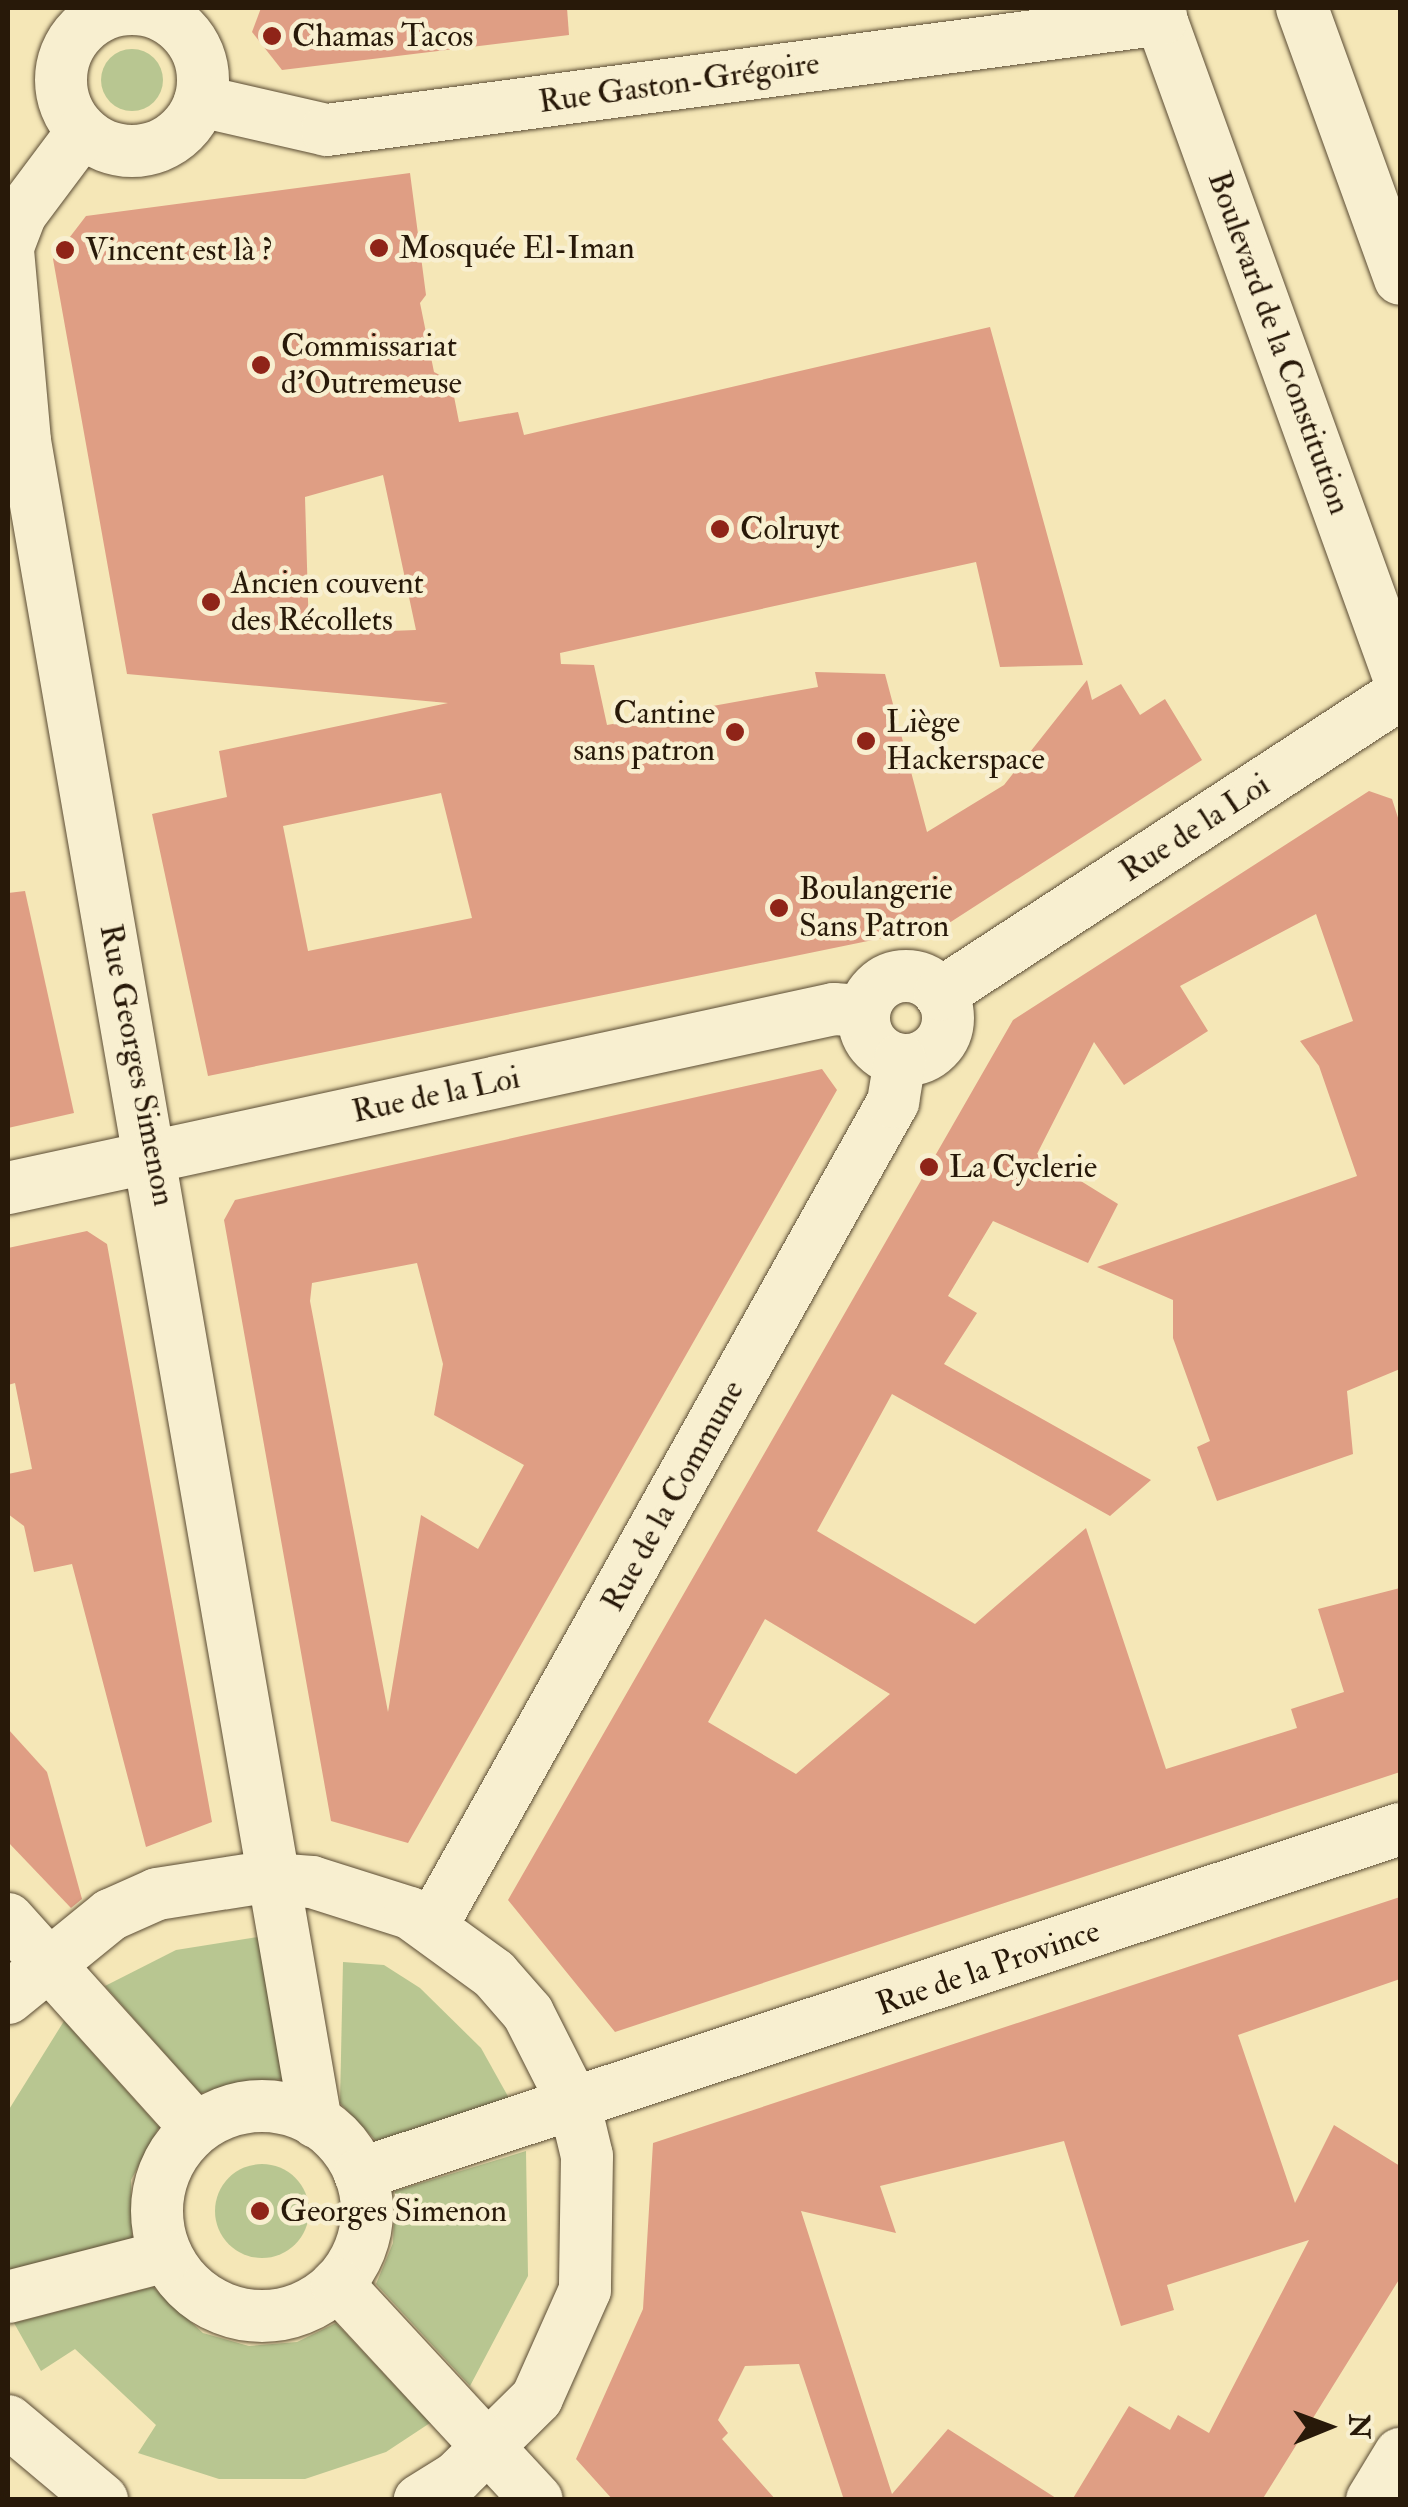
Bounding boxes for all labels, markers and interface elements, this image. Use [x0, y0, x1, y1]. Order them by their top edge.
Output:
place label: Chamas Tacos [292, 17, 474, 55]
marker: Chamas Tacos [261, 25, 283, 47]
street label: Rue Gaston-Grégoire [536, 44, 822, 122]
street label: Boulevard de la Constitution [1199, 166, 1359, 520]
place label: Mosquée El-Iman [399, 229, 635, 267]
place label: Vincent est là ? [85, 231, 272, 269]
marker: Mosquée El-Iman [368, 237, 390, 259]
marker: Vincent est là ? [54, 239, 76, 261]
place label: Commissariat d'Outremeuse [281, 328, 462, 403]
marker: Commissariat d'Outremeuse [250, 354, 272, 376]
place label: Colruyt [740, 510, 840, 548]
marker: Colruyt [709, 518, 731, 540]
place label: Ancien couvent des Récollets [231, 565, 424, 640]
marker: Ancien couvent des Récollets [200, 591, 222, 613]
place label: Cantine sans patron [573, 695, 715, 770]
place label: Liège Hackerspace [886, 704, 1045, 779]
marker: Cantine sans patron [724, 721, 746, 743]
marker: Liège Hackerspace [855, 730, 877, 752]
street label: Rue de la Loi [1113, 766, 1277, 890]
place label: Boulangerie Sans Patron [799, 871, 953, 946]
marker: Boulangerie Sans Patron [768, 897, 790, 919]
street label: Rue Georges Simenon [91, 921, 183, 1209]
street label: Rue de la Loi [349, 1059, 523, 1131]
place label: La Cyclerie [949, 1148, 1097, 1186]
marker: La Cyclerie [918, 1156, 940, 1178]
street label: Rue de la Commune [594, 1374, 752, 1618]
street label: Rue de la Province [871, 1912, 1105, 2024]
place label: Georges Simenon [280, 2192, 507, 2230]
marker: Georges Simenon [249, 2200, 271, 2222]
north arrow [1278, 2377, 1378, 2477]
text: N [1341, 2414, 1376, 2439]

